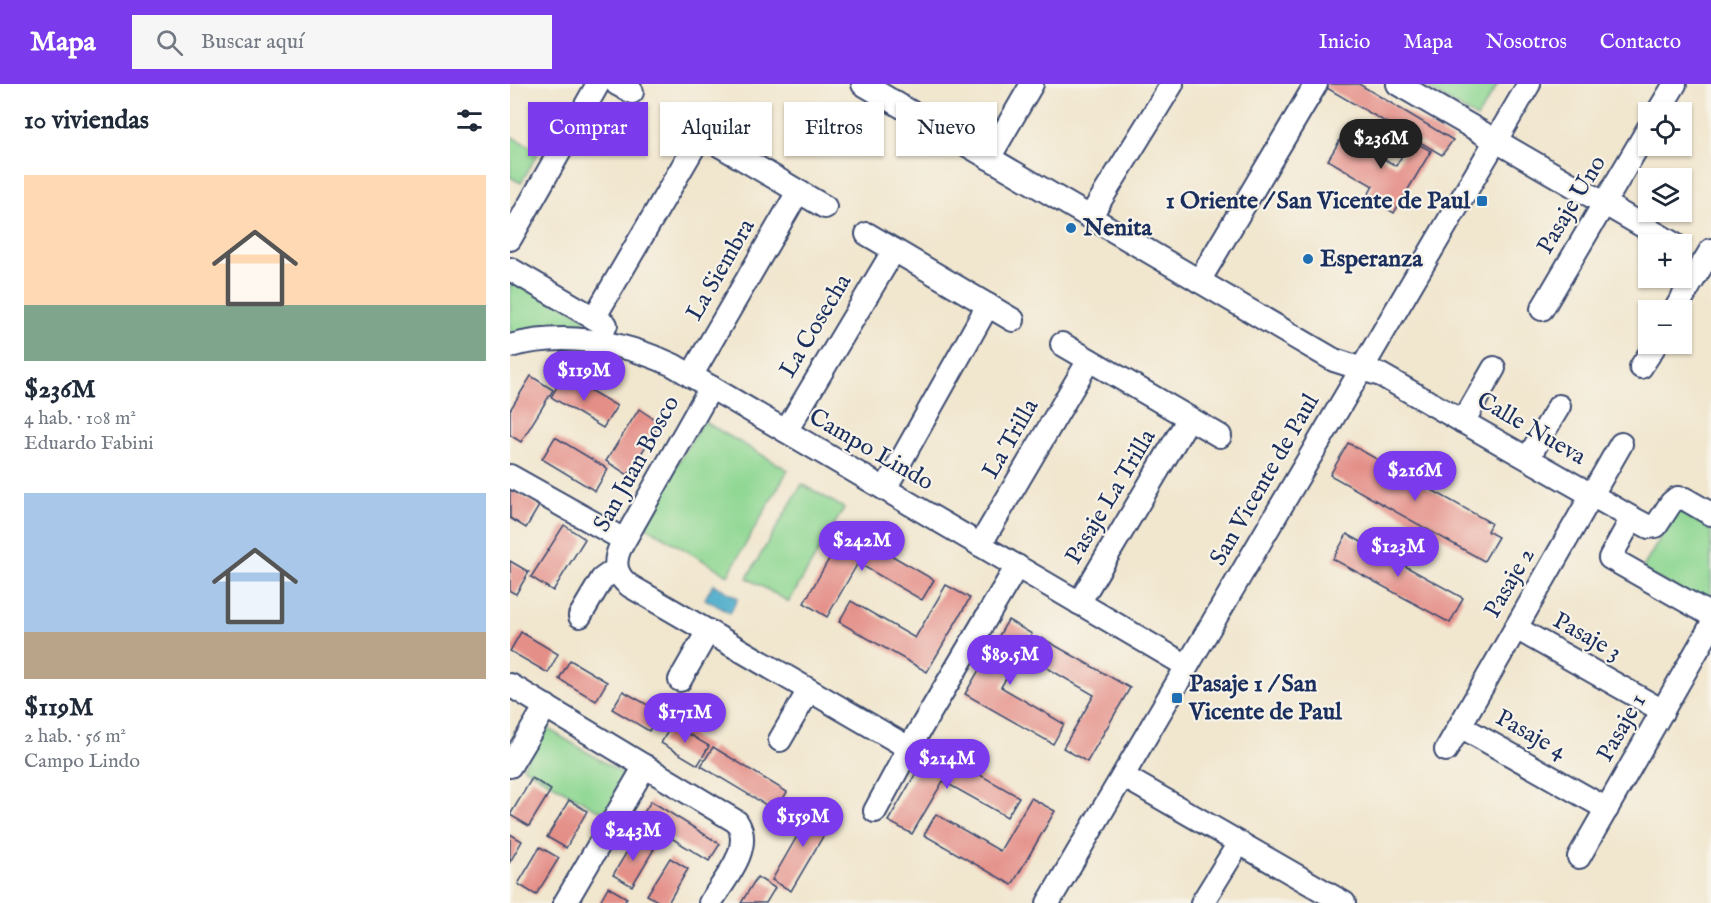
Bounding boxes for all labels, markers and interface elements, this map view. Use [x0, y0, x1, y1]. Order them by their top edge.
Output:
search box [132, 15, 552, 69]
text: Mapa [30, 25, 96, 60]
icon: search [153, 26, 186, 59]
text: Buscar aquí [201, 28, 304, 56]
text: Inicio [1319, 29, 1370, 56]
text: Mapa [1403, 29, 1453, 56]
text: Nosotros [1486, 29, 1567, 56]
text: Contacto [1600, 29, 1681, 56]
chip: Comprar [528, 102, 648, 156]
chip: Alquilar [660, 102, 772, 156]
chip: Filtros [784, 102, 884, 156]
chip: Nuevo [896, 102, 997, 156]
map controls [1638, 102, 1692, 354]
button: locate [1638, 102, 1692, 156]
text: 10 viviendas [24, 104, 149, 137]
icon: filters [453, 104, 486, 137]
pin: $236M [1339, 119, 1423, 170]
text: $236M [1353, 126, 1409, 151]
street label: Pasaje Uno [1530, 150, 1614, 260]
button: layers [1638, 168, 1692, 222]
place label: 1 Oriente / San Vicente de Paul [1166, 186, 1470, 217]
marker: 1 Oriente / San Vicente de Paul [1475, 194, 1489, 208]
street label: La Siembra [679, 213, 763, 327]
place label: Nenita [1082, 213, 1153, 244]
icon: home [201, 214, 309, 322]
marker: Nenita [1064, 221, 1078, 235]
button: + [1638, 234, 1692, 288]
place label: Esperanza [1320, 244, 1423, 275]
marker: Esperanza [1301, 252, 1315, 266]
street label: La Cosecha [773, 268, 859, 384]
button: − [1638, 300, 1692, 354]
pin: $119M [542, 351, 626, 402]
text: $119M [557, 358, 611, 383]
text: $236M [24, 373, 96, 406]
street label: Calle Nueva [1471, 385, 1592, 473]
street label: San Vicente de Paul [1203, 388, 1327, 571]
street label: San Juan Bosco [587, 390, 687, 538]
street label: La Trilla [976, 393, 1047, 484]
street label: Campo Lindo [803, 402, 939, 498]
text: 4 hab. · 108 m² [24, 406, 136, 431]
street label: Pasaje La Trilla [1059, 423, 1164, 570]
text: Eduardo Fabini [24, 431, 154, 456]
pin: $216M [1373, 451, 1457, 502]
text: $216M [1387, 458, 1443, 483]
pin: $242M [820, 521, 904, 572]
pin: $123M [1356, 527, 1440, 578]
text: $242M [833, 528, 891, 553]
icon: home [201, 532, 309, 640]
text: $123M [1371, 534, 1425, 559]
street label: Pasaje 2 [1478, 542, 1542, 624]
street label: Pasaje 3 [1547, 606, 1627, 668]
pin: $89.5M [961, 635, 1059, 686]
text: $89.5M [981, 642, 1039, 667]
place label: Pasaje 1 / San Vicente de Paul [1188, 669, 1342, 728]
street label: Pasaje 1 [1590, 688, 1654, 768]
text: $119M [24, 691, 94, 724]
marker: Pasaje 1 / San Vicente de Paul [1170, 691, 1184, 705]
pin: $171M [643, 693, 727, 744]
text: $171M [658, 700, 712, 725]
street label: Pasaje 4 [1490, 703, 1572, 767]
text: 2 hab. · 56 m² [24, 724, 126, 749]
pin: $214M [905, 739, 989, 790]
text: $214M [919, 746, 975, 771]
text: Campo Lindo [24, 749, 140, 774]
pin: $159M [761, 797, 845, 848]
text: $159M [776, 804, 830, 829]
pin: $243M [591, 811, 675, 862]
text: $243M [605, 818, 661, 843]

